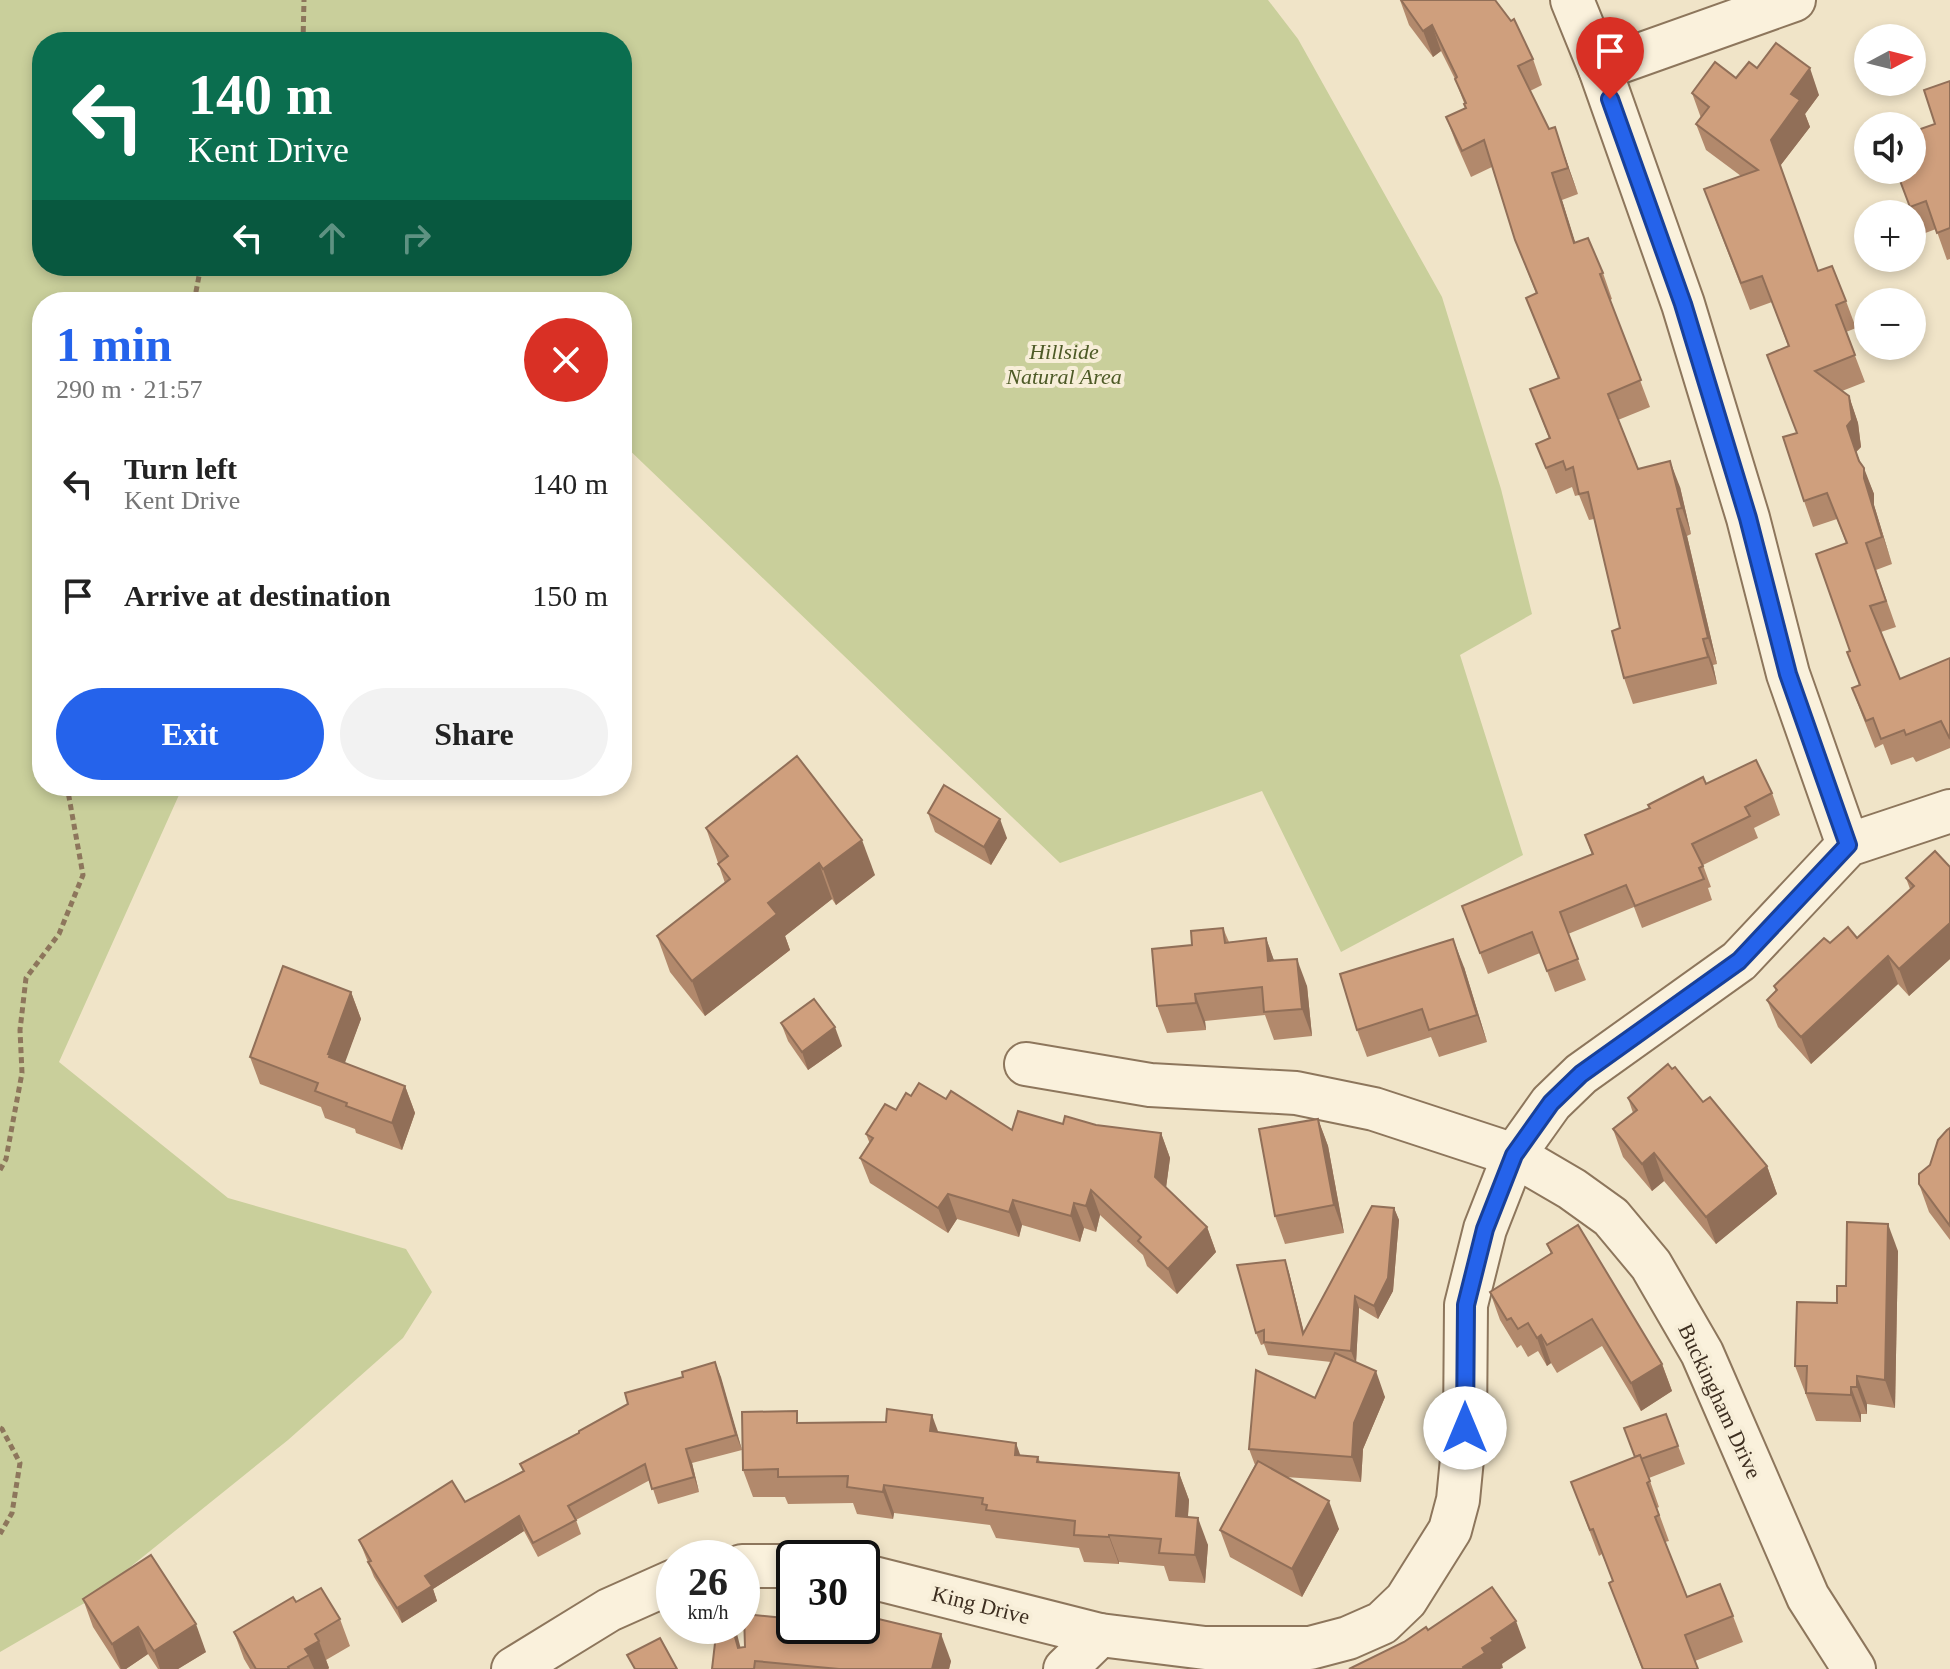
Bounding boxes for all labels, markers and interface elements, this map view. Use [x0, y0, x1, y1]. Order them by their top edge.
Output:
pin [1576, 17, 1644, 99]
north arrow [1854, 24, 1926, 96]
map controls [1854, 24, 1926, 360]
icon: arrive [1588, 29, 1632, 73]
icon: left [56, 64, 160, 168]
text: 140 m [188, 64, 333, 126]
button: sound [1854, 112, 1926, 184]
text: Kent Drive [188, 130, 349, 170]
button: + [1854, 200, 1926, 272]
icon: left [226, 216, 270, 260]
icon: ahead [310, 216, 354, 260]
icon: right [394, 216, 438, 260]
button: − [1854, 288, 1926, 360]
text: 1 min [56, 318, 172, 371]
button: close [524, 318, 608, 402]
park label: Hillside Natural Area [1005, 339, 1122, 389]
text: 290 m · 21:57 [56, 375, 203, 404]
text: Turn left [124, 452, 237, 485]
icon: left [56, 462, 100, 506]
text: 140 m [532, 467, 608, 500]
text: Kent Drive [124, 486, 240, 515]
icon: arrive [56, 574, 100, 618]
text: Arrive at destination [124, 579, 391, 612]
text: 150 m [532, 579, 608, 612]
button: Exit [56, 688, 324, 780]
button: Share [340, 688, 608, 780]
street label: Buckingham Drive [1673, 1320, 1767, 1482]
position arrow [1423, 1386, 1507, 1470]
speed limit sign: 30 [776, 1540, 880, 1644]
text: 26 [688, 1559, 728, 1604]
street label: King Drive [930, 1581, 1032, 1629]
text: km/h [687, 1601, 729, 1623]

